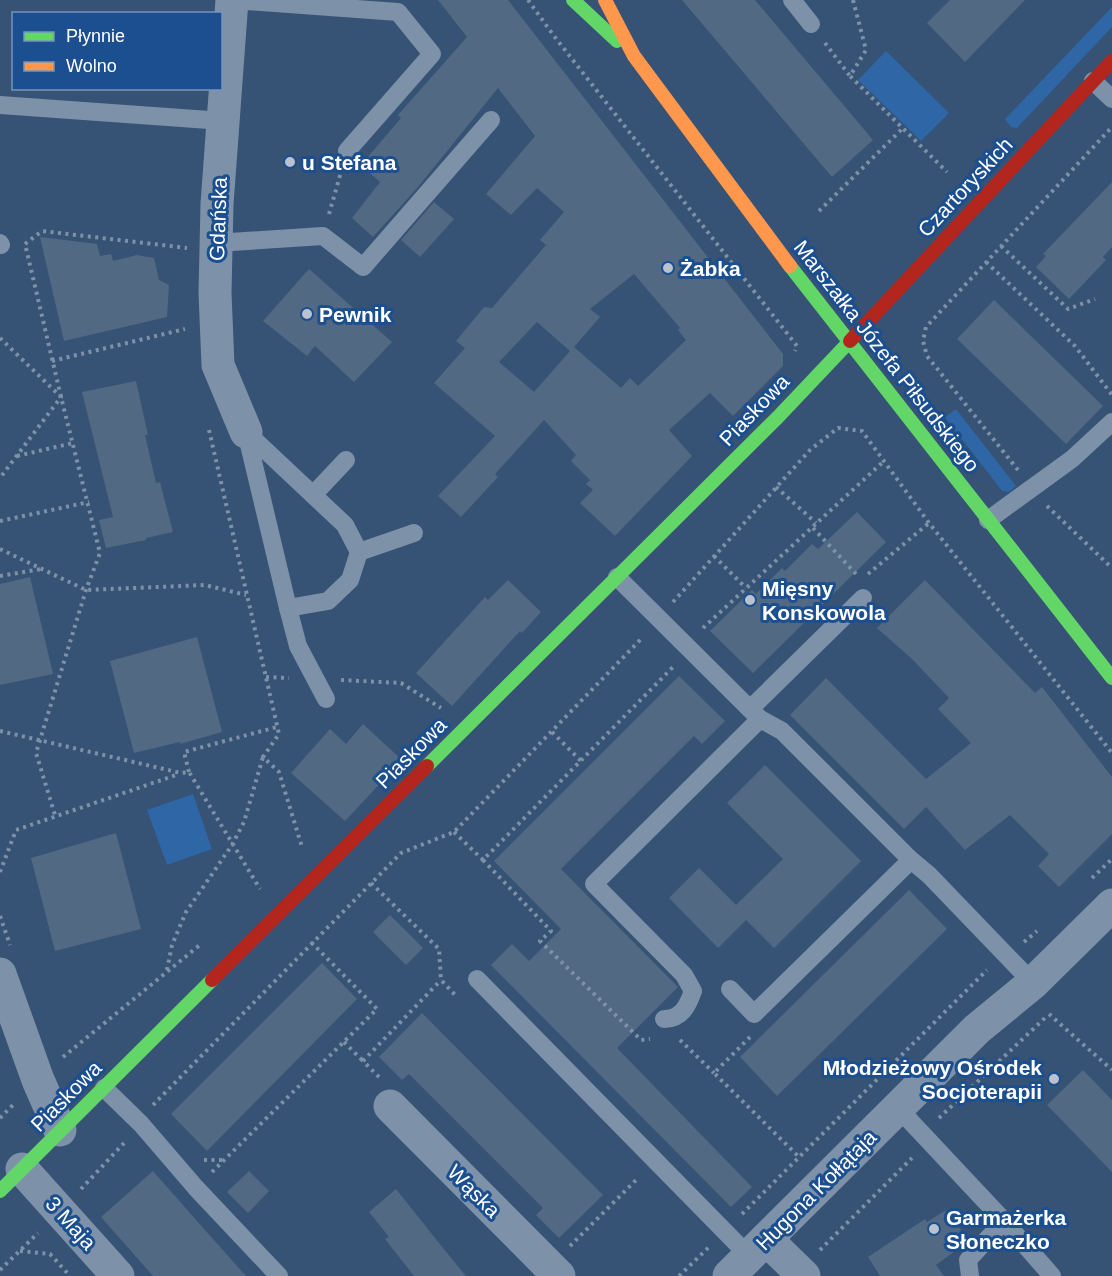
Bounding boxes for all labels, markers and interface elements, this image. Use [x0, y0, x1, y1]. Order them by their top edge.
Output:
legend [12, 12, 222, 90]
text: Płynnie [66, 26, 125, 46]
text: Wolno [66, 56, 117, 76]
street label: Czartoryskich [913, 133, 1017, 241]
place label: u Stefana [302, 151, 397, 174]
marker: u Stefana [283, 155, 297, 169]
street label: Gdańska [205, 176, 231, 261]
street label: Marszałka Józefa Piłsudskiego [790, 236, 984, 476]
place label: Żabka [680, 257, 741, 280]
marker: Żabka [661, 261, 675, 275]
place label: Pewnik [319, 303, 392, 326]
marker: Pewnik [300, 307, 314, 321]
street label: Piaskowa [715, 369, 794, 450]
place label: Mięsny Konskowola [762, 577, 886, 624]
marker: Mięsny Konskowola [743, 593, 757, 607]
street label: Piaskowa [371, 713, 451, 793]
street label: Piaskowa [26, 1056, 106, 1136]
place label: Młodzieżowy Ośrodek Socjoterapii [823, 1056, 1042, 1103]
marker: Młodzieżowy Ośrodek Socjoterapii [1047, 1072, 1061, 1086]
street label: Hugona Kołłątaja [751, 1125, 881, 1255]
street label: Wąska [443, 1160, 505, 1222]
street label: 3 Maja [41, 1192, 101, 1254]
place label: Garmażerka Słoneczko [946, 1206, 1067, 1253]
marker: Garmażerka Słoneczko [927, 1222, 941, 1236]

